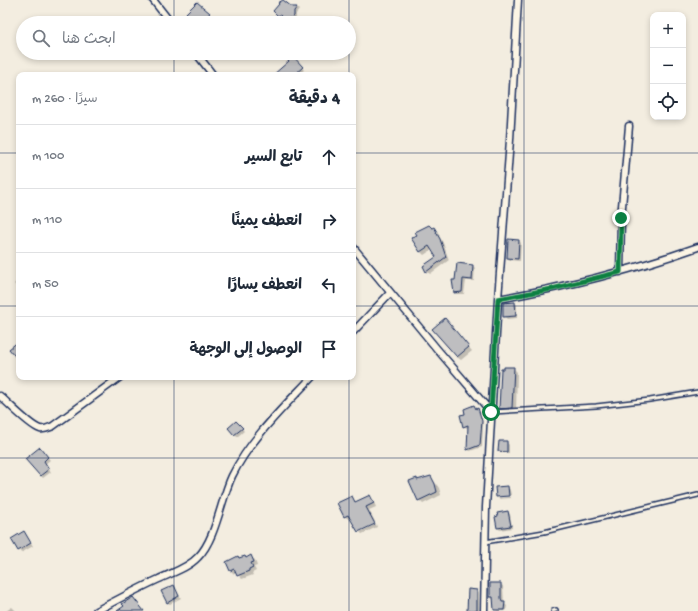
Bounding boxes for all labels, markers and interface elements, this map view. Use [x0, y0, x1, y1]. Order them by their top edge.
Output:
map controls [650, 12, 686, 120]
button: + [650, 12, 686, 48]
search box [16, 16, 356, 60]
icon: search [30, 27, 52, 49]
text: ابحث هنا [62, 31, 116, 49]
button: − [650, 48, 686, 84]
button: locate [650, 84, 686, 120]
text: 4 دقيقة [289, 90, 340, 110]
text: سيرًا · 260 m [32, 92, 98, 107]
icon: ahead [318, 146, 340, 168]
text: 100 m [32, 149, 64, 164]
text: تابع السير [245, 149, 302, 167]
route end [612, 209, 630, 227]
icon: right [318, 210, 340, 232]
text: 110 m [32, 213, 62, 228]
text: انعطف يمينًا [231, 213, 302, 231]
icon: left [318, 274, 340, 296]
text: 50 m [32, 277, 59, 292]
text: انعطف يسارًا [228, 277, 302, 295]
icon: arrive [318, 338, 340, 360]
text: الوصول إلى الوجهة [189, 341, 302, 359]
route start [482, 403, 500, 421]

